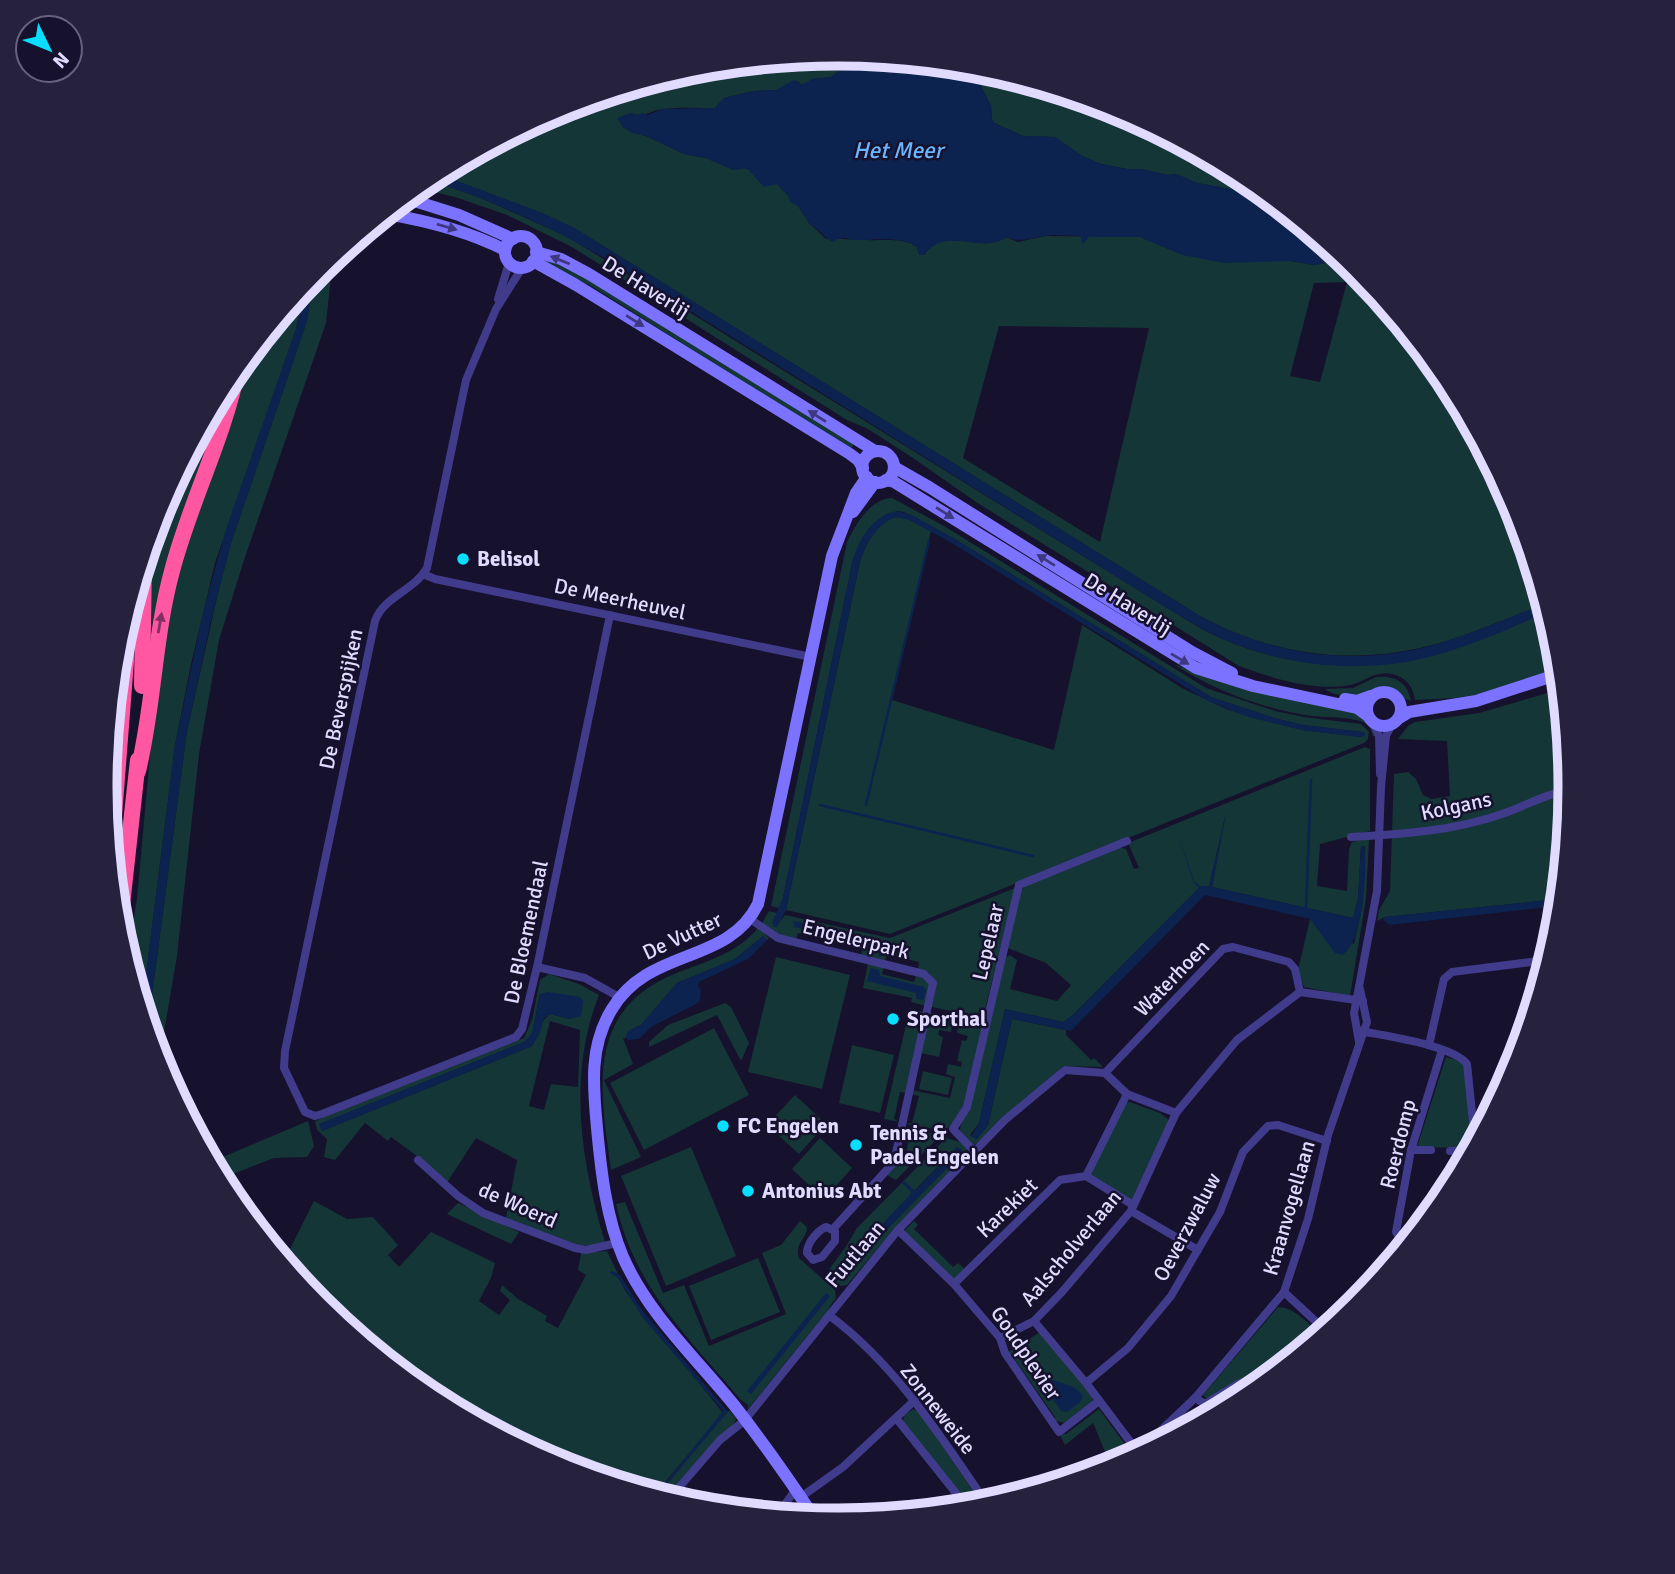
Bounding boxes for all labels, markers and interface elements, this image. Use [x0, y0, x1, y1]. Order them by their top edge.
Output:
north arrow [14, 14, 84, 84]
text: N [47, 47, 74, 73]
water label: Het Meer [853, 136, 947, 165]
one-way arrow [437, 223, 458, 233]
street label: De Haverlij [597, 250, 695, 324]
one-way arrow [549, 255, 570, 266]
one-way arrow [625, 314, 644, 327]
one-way arrow [807, 409, 826, 422]
one-way arrow [936, 507, 955, 520]
place label: Belisol [477, 546, 540, 572]
marker: Belisol [455, 551, 471, 567]
one-way arrow [1036, 553, 1055, 566]
street label: De Haverlij [1079, 567, 1177, 641]
street label: De Meerheuvel [552, 572, 688, 626]
one-way arrow [155, 612, 166, 634]
street label: De Beverspijken [313, 626, 369, 772]
one-way arrow [1171, 652, 1190, 665]
street label: Kolgans [1418, 786, 1494, 826]
street label: De Bloemendaal [498, 858, 554, 1006]
street label: Lepelaar [967, 901, 1009, 983]
street label: De Vutter [638, 906, 726, 966]
street label: Engelerpark [800, 913, 913, 965]
street label: Waterhoen [1129, 934, 1215, 1022]
place label: Sporthal [907, 1006, 987, 1032]
marker: Sporthal [885, 1011, 901, 1027]
street label: Roerdomp [1374, 1097, 1422, 1191]
place label: FC Engelen [737, 1113, 839, 1139]
marker: FC Engelen [715, 1118, 731, 1134]
place label: Tennis & Padel Engelen [870, 1120, 999, 1170]
marker: Tennis & Padel Engelen [848, 1137, 864, 1153]
street label: Kraanvogellaan [1257, 1137, 1321, 1279]
street label: Oeverzwaluw [1148, 1168, 1226, 1286]
street label: Karekiet [971, 1173, 1043, 1243]
street label: de Woerd [475, 1176, 561, 1234]
place label: Antonius Abt [762, 1178, 881, 1204]
marker: Antonius Abt [740, 1183, 756, 1199]
street label: Aalscholverlaan [1015, 1185, 1127, 1311]
street label: Fuutlaan [819, 1215, 891, 1293]
street label: Goudplevier [985, 1301, 1067, 1405]
street label: Zonneweide [894, 1358, 982, 1460]

